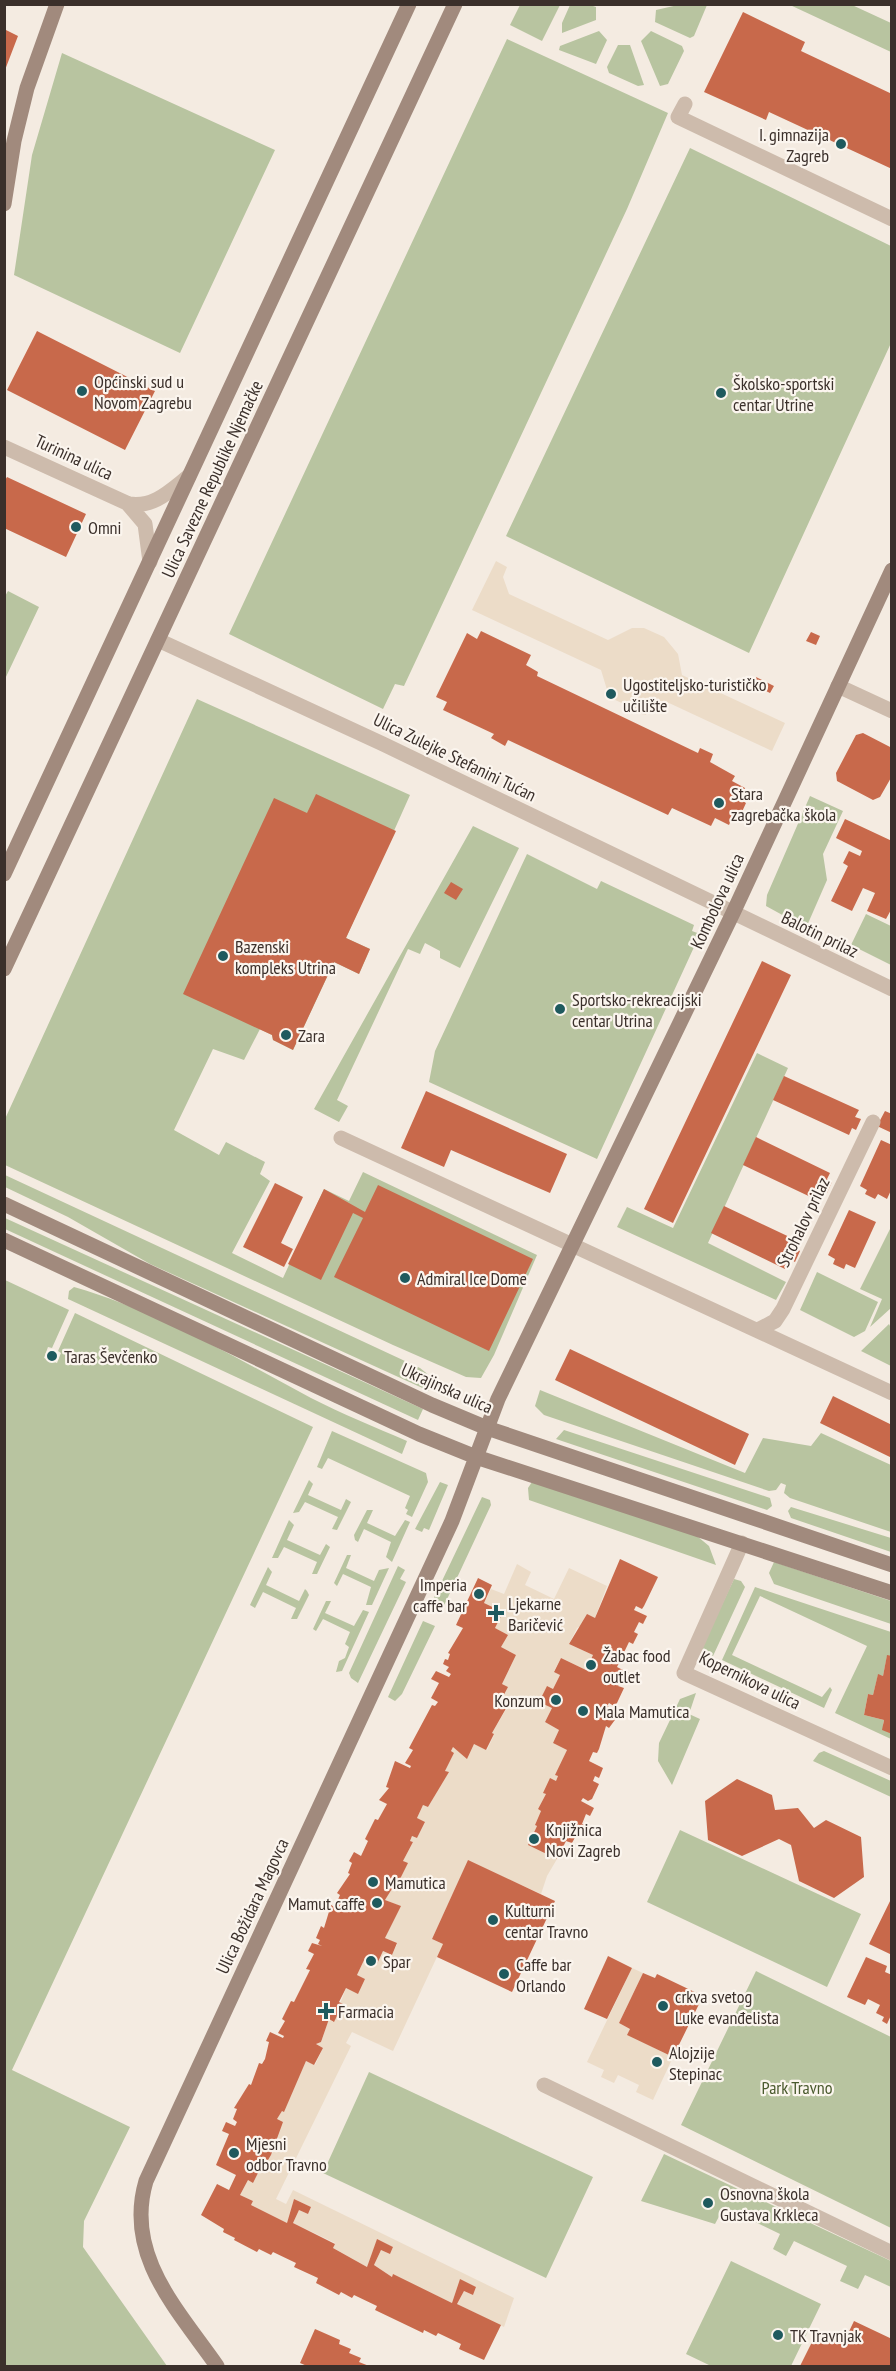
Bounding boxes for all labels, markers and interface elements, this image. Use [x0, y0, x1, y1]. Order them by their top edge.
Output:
place label: I. gimnazija Zagreb [759, 123, 829, 167]
marker: I. gimnazija Zagreb [834, 137, 848, 151]
place label: Općinski sud u Novom Zagrebu [94, 370, 192, 414]
place label: Školsko-sportski centar Utrine [733, 372, 834, 416]
street label: Ulica Savezne Republike Njemačke [156, 377, 268, 581]
marker: Općinski sud u Novom Zagrebu [75, 384, 89, 398]
marker: Školsko-sportski centar Utrine [714, 386, 728, 400]
street label: Turinina ulica [31, 429, 117, 485]
place label: Omni [88, 516, 121, 539]
marker: Omni [69, 520, 83, 534]
place label: Ugostiteljsko-turističko učilište [623, 673, 767, 717]
marker: Ugostiteljsko-turističko učilište [604, 687, 618, 701]
street label: Ulica Zulejke Stefanini Tućan [370, 708, 540, 806]
place label: Stara zagrebačka škola [731, 782, 836, 826]
marker: Stara zagrebačka škola [712, 796, 726, 810]
street label: Kombolova ulica [685, 850, 749, 952]
street label: Balotin prilaz [778, 906, 862, 962]
place label: Bazenski kompleks Utrina [235, 935, 336, 979]
marker: Bazenski kompleks Utrina [216, 949, 230, 963]
place label: Sportsko-rekreacijski centar Utrina [572, 988, 702, 1032]
marker: Sportsko-rekreacijski centar Utrina [553, 1002, 567, 1016]
place label: Zara [298, 1024, 325, 1047]
marker: Zara [279, 1028, 293, 1042]
street label: Strohalov prilaz [771, 1173, 835, 1271]
place label: Admiral Ice Dome [417, 1267, 527, 1290]
marker: Admiral Ice Dome [398, 1271, 412, 1285]
place label: Taras Ševčenko [64, 1345, 158, 1368]
marker: Taras Ševčenko [45, 1349, 59, 1363]
street label: Ukrajinska ulica [398, 1358, 496, 1418]
place label: Imperia caffe bar [413, 1573, 467, 1617]
marker: Imperia caffe bar [472, 1587, 486, 1601]
place label: Ljekarne Baričević [508, 1592, 564, 1636]
marker: Ljekarne Baričević [489, 1606, 503, 1620]
place label: Žabac food outlet [603, 1644, 671, 1688]
street label: Kopernikova ulica [696, 1646, 804, 1714]
marker: Žabac food outlet [584, 1658, 598, 1672]
place label: Konzum [494, 1689, 544, 1712]
marker: Konzum [549, 1693, 563, 1707]
place label: Mala Mamutica [595, 1700, 690, 1723]
marker: Mala Mamutica [576, 1704, 590, 1718]
place label: Knjižnica Novi Zagreb [546, 1818, 621, 1862]
marker: Knjižnica Novi Zagreb [527, 1832, 541, 1846]
street label: Ulica Božidara Magovca [211, 1835, 293, 1977]
place label: Mamutica [385, 1871, 446, 1894]
marker: Mamutica [366, 1875, 380, 1889]
place label: Mamut caffe [288, 1892, 365, 1915]
marker: Mamut caffe [370, 1896, 384, 1910]
place label: Kulturni centar Travno [505, 1899, 588, 1943]
marker: Kulturni centar Travno [486, 1913, 500, 1927]
place label: Spar [383, 1950, 411, 1973]
place label: Caffe bar Orlando [516, 1953, 572, 1997]
marker: Spar [364, 1954, 378, 1968]
marker: Caffe bar Orlando [497, 1967, 511, 1981]
place label: crkva svetog Luke evanđelista [675, 1985, 779, 2029]
marker: crkva svetog Luke evanđelista [656, 1999, 670, 2013]
place label: Farmacia [338, 2000, 394, 2023]
marker: Farmacia [319, 2004, 333, 2018]
place label: Alojzije Stepinac [669, 2041, 723, 2085]
marker: Alojzije Stepinac [650, 2055, 664, 2069]
park label: Park Travno [762, 2076, 833, 2099]
place label: Mjesni odbor Travno [246, 2132, 327, 2176]
marker: Mjesni odbor Travno [227, 2146, 241, 2160]
place label: Osnovna škola Gustava Krkleca [720, 2182, 818, 2226]
marker: Osnovna škola Gustava Krkleca [701, 2196, 715, 2210]
place label: TK Travnjak [790, 2324, 861, 2347]
marker: TK Travnjak [771, 2328, 785, 2342]

